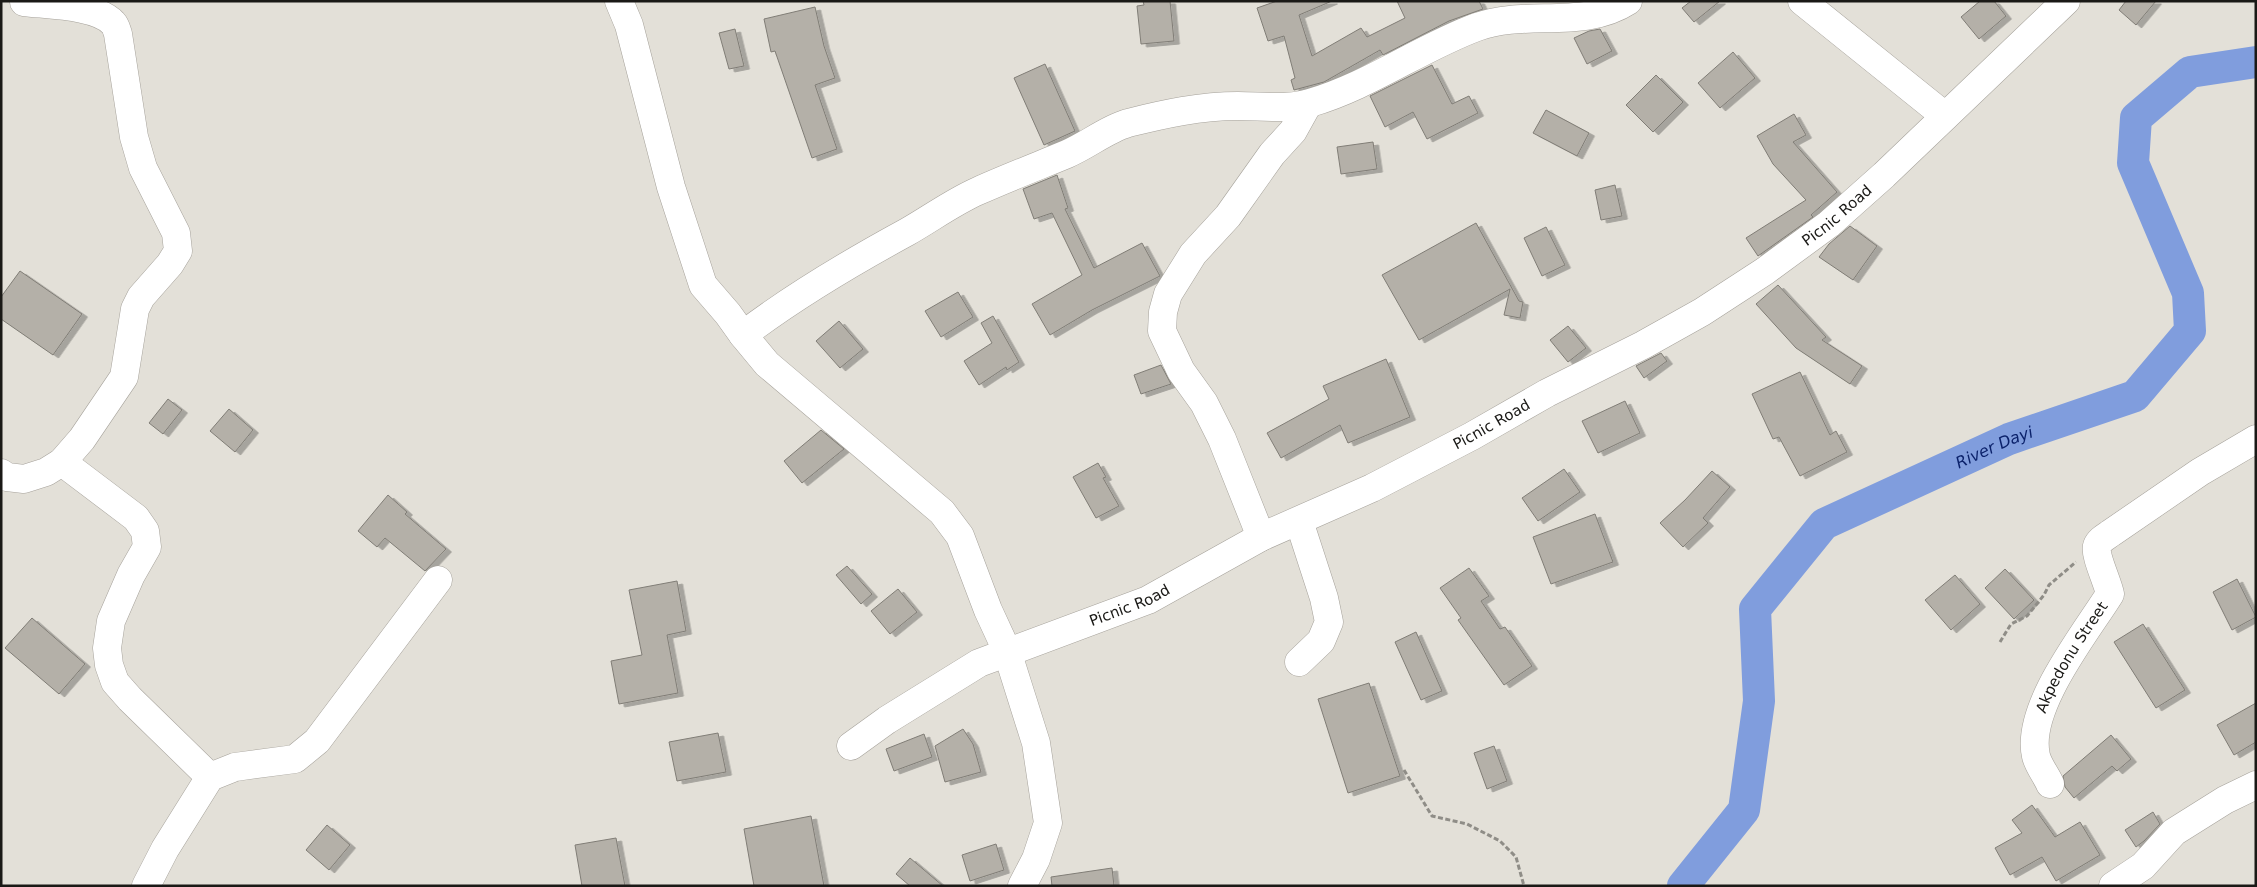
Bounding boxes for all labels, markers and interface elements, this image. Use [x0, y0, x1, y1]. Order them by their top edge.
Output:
street label: Picnic Road [1799, 181, 1876, 250]
street label: Picnic Road [1450, 396, 1533, 453]
water label: River Dayi [1953, 422, 2036, 472]
street label: Picnic Road [1087, 581, 1173, 630]
street label: Akpedonu Street [2032, 598, 2112, 715]

